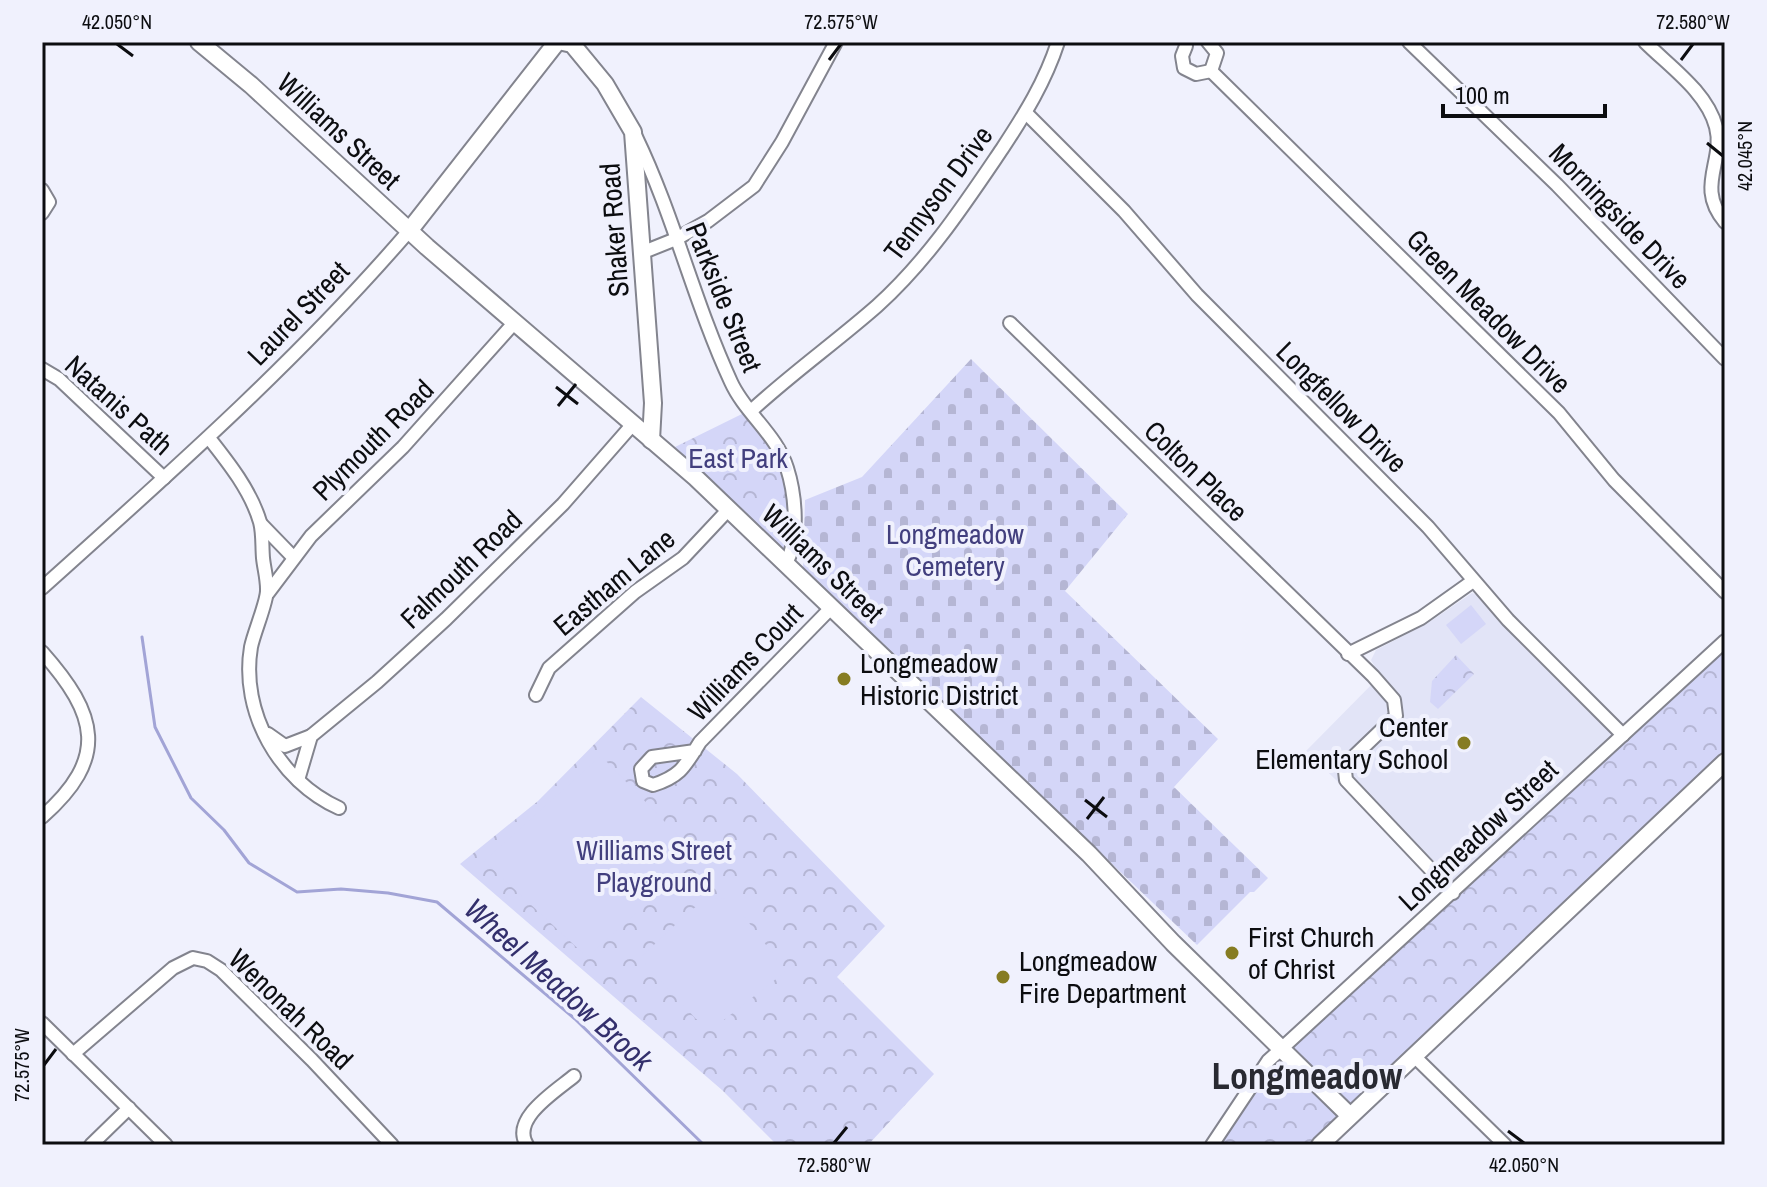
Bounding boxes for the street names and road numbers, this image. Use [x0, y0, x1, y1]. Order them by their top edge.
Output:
street label: Williams Street [269, 64, 409, 198]
street label: Tennyson Drive [875, 118, 1001, 268]
street label: Morningside Drive [1541, 135, 1699, 297]
street label: Shaker Road [590, 162, 638, 298]
street label: Parkside Street [677, 217, 771, 377]
street label: Green Meadow Drive [1398, 220, 1580, 402]
street label: Laurel Street [239, 253, 357, 373]
street label: Longfellow Drive [1268, 333, 1416, 481]
street label: Natanis Path [57, 346, 181, 464]
street label: Plymouth Road [304, 371, 442, 509]
street label: Colton Place [1136, 412, 1256, 530]
street label: Williams Street [754, 495, 892, 631]
street label: Falmouth Road [392, 501, 530, 637]
street label: Eastham Lane [545, 520, 683, 644]
street label: Williams Court [679, 595, 811, 729]
street label: Longmeadow Street [1390, 751, 1566, 919]
street label: Wenonah Road [221, 940, 361, 1078]

